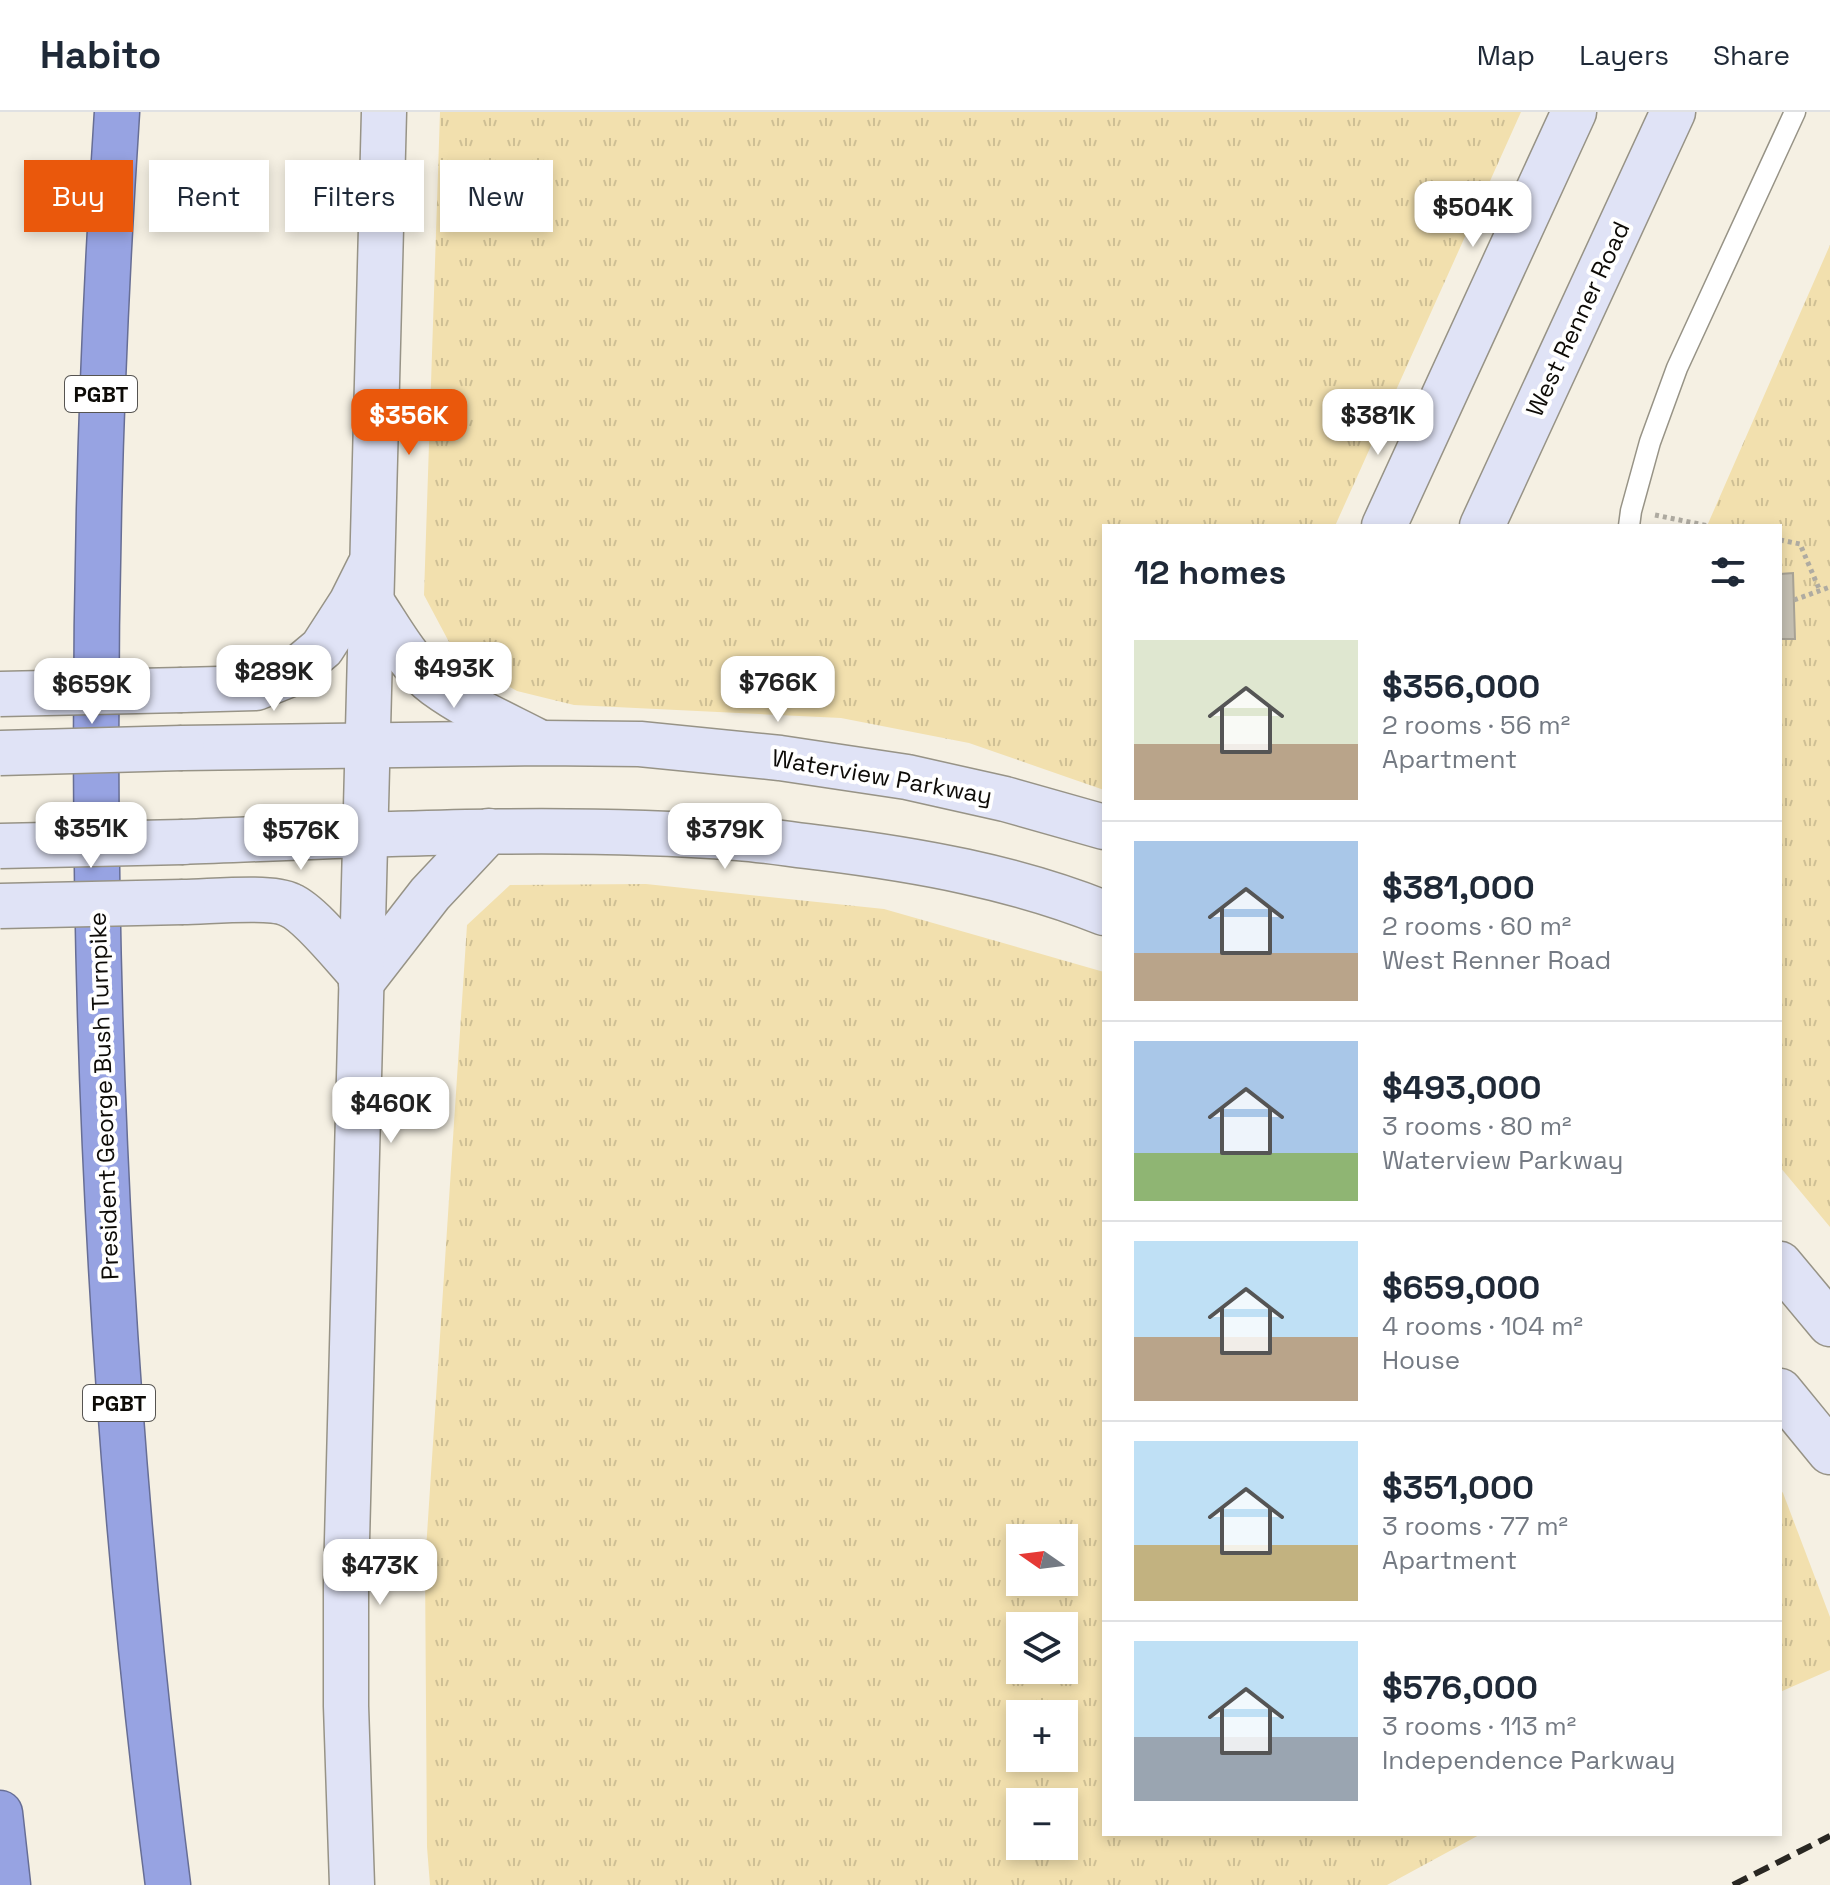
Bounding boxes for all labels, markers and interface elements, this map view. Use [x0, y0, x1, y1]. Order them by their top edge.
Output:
text: Habito [40, 31, 161, 79]
text: Map [1477, 37, 1535, 73]
text: Layers [1579, 37, 1669, 73]
text: Share [1713, 37, 1790, 73]
chip: Buy [24, 160, 133, 232]
chip: Rent [149, 160, 269, 232]
chip: Filters [285, 160, 424, 232]
chip: New [440, 160, 553, 232]
pin: $504K [1417, 181, 1529, 249]
text: $504K [1432, 190, 1514, 224]
street label: West Renner Road [1519, 216, 1636, 421]
road number: PGBT [65, 376, 137, 412]
pin: $356K [353, 389, 465, 457]
pin: $381K [1322, 389, 1434, 457]
text: $356K [369, 398, 449, 432]
text: $381K [1340, 398, 1416, 432]
icon: filters [1706, 550, 1750, 594]
text: 12 homes [1134, 551, 1286, 594]
pin: $493K [398, 642, 510, 710]
pin: $289K [218, 645, 330, 713]
text: $493K [414, 651, 494, 685]
text: $289K [234, 654, 314, 688]
pin: $766K [722, 656, 834, 724]
pin: $659K [36, 658, 148, 726]
text: $766K [739, 665, 817, 699]
text: $356,000 [1382, 665, 1540, 708]
text: $659K [52, 667, 132, 701]
icon: home [1198, 672, 1294, 768]
text: 2 rooms · 56 m² [1382, 708, 1570, 742]
street label: Waterview Parkway [770, 742, 995, 811]
text: Apartment [1382, 742, 1517, 776]
pin: $351K [35, 802, 147, 870]
pin: $379K [669, 803, 781, 871]
pin: $576K [245, 804, 357, 872]
text: $351K [54, 811, 128, 845]
text: $379K [686, 812, 764, 846]
text: $576K [262, 813, 340, 847]
text: $381,000 [1382, 866, 1535, 909]
icon: home [1198, 873, 1294, 969]
text: 2 rooms · 60 m² [1382, 909, 1571, 943]
street label: President George Bush Turnpike [82, 911, 125, 1281]
text: West Renner Road [1382, 943, 1611, 977]
text: $493,000 [1382, 1066, 1542, 1109]
icon: home [1198, 1073, 1294, 1169]
pin: $460K [335, 1077, 447, 1145]
text: $460K [350, 1086, 432, 1120]
text: 3 rooms · 80 m² [1382, 1109, 1572, 1143]
text: Waterview Parkway [1382, 1143, 1624, 1177]
text: $659,000 [1382, 1266, 1540, 1309]
icon: home [1198, 1273, 1294, 1369]
text: 4 rooms · 104 m² [1382, 1309, 1583, 1343]
text: House [1382, 1343, 1460, 1377]
road number: PGBT [83, 1385, 155, 1421]
text: $351,000 [1382, 1466, 1534, 1509]
icon: home [1198, 1473, 1294, 1569]
text: 3 rooms · 77 m² [1382, 1509, 1568, 1543]
north arrow [1006, 1524, 1078, 1596]
map controls [1006, 1524, 1078, 1860]
pin: $473K [324, 1539, 436, 1607]
text: Apartment [1382, 1543, 1517, 1577]
text: $473K [341, 1548, 419, 1582]
button: layers [1006, 1612, 1078, 1684]
text: $576,000 [1382, 1666, 1538, 1709]
icon: home [1198, 1673, 1294, 1769]
button: + [1006, 1700, 1078, 1772]
text: 3 rooms · 113 m² [1382, 1709, 1576, 1743]
text: Independence Parkway [1382, 1743, 1675, 1777]
button: − [1006, 1788, 1078, 1860]

